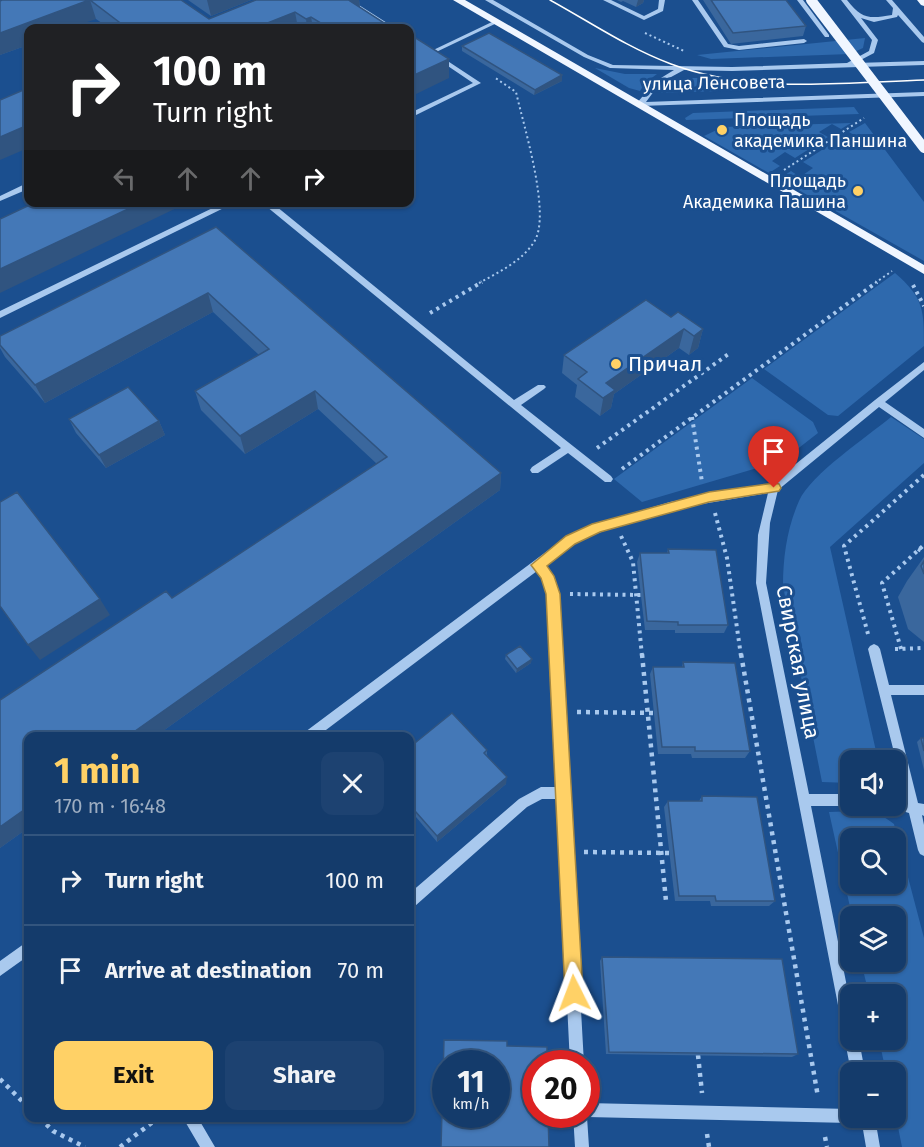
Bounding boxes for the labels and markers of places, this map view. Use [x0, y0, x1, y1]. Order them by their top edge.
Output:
place label: Площадь академика Паншина [734, 109, 907, 152]
marker: Площадь академика Паншина [715, 123, 729, 137]
place label: Площадь Академика Пашина [683, 170, 846, 213]
marker: Площадь Академика Пашина [851, 184, 865, 198]
place label: Причал [628, 351, 702, 377]
marker: Причал [609, 357, 623, 371]
pin [748, 426, 799, 488]

